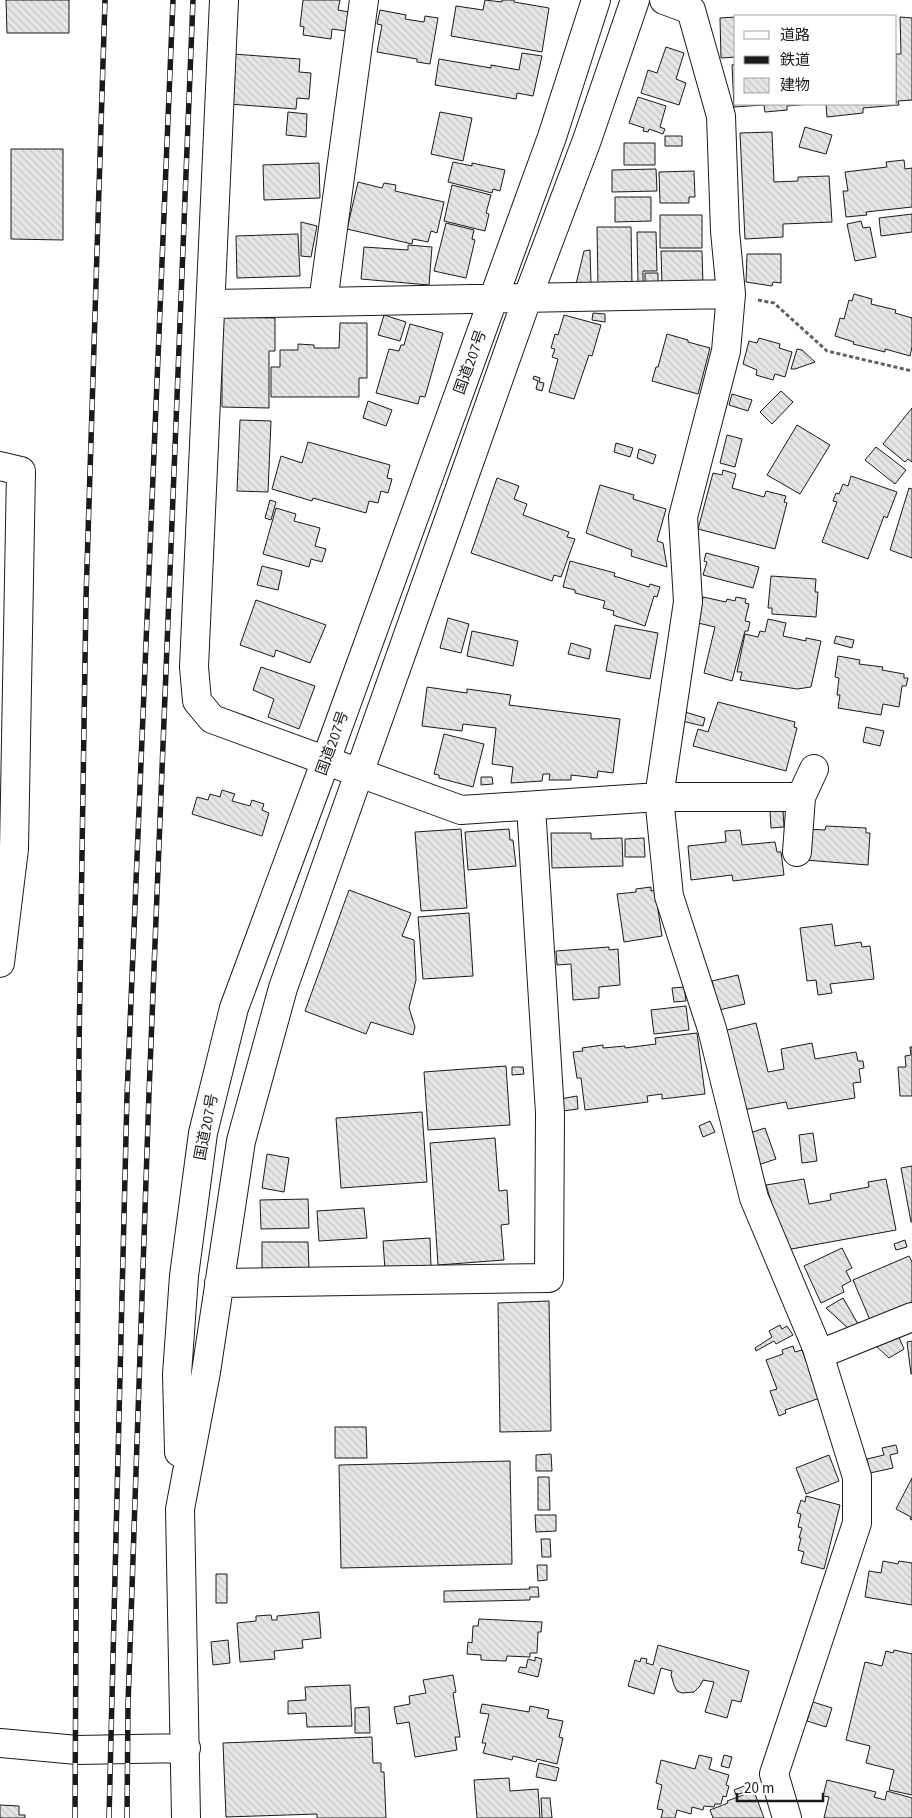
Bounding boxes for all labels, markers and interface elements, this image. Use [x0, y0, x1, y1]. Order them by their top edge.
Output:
legend [734, 15, 897, 105]
text: 道路 [780, 25, 810, 46]
text: 鉄道 [780, 50, 810, 71]
text: 建物 [780, 75, 810, 96]
street label: 国道207号 [449, 327, 492, 397]
street label: 国道207号 [311, 708, 354, 778]
street label: 国道207号 [190, 1092, 223, 1162]
scale bar [737, 1770, 823, 1802]
text: 20 m [744, 1778, 774, 1799]

